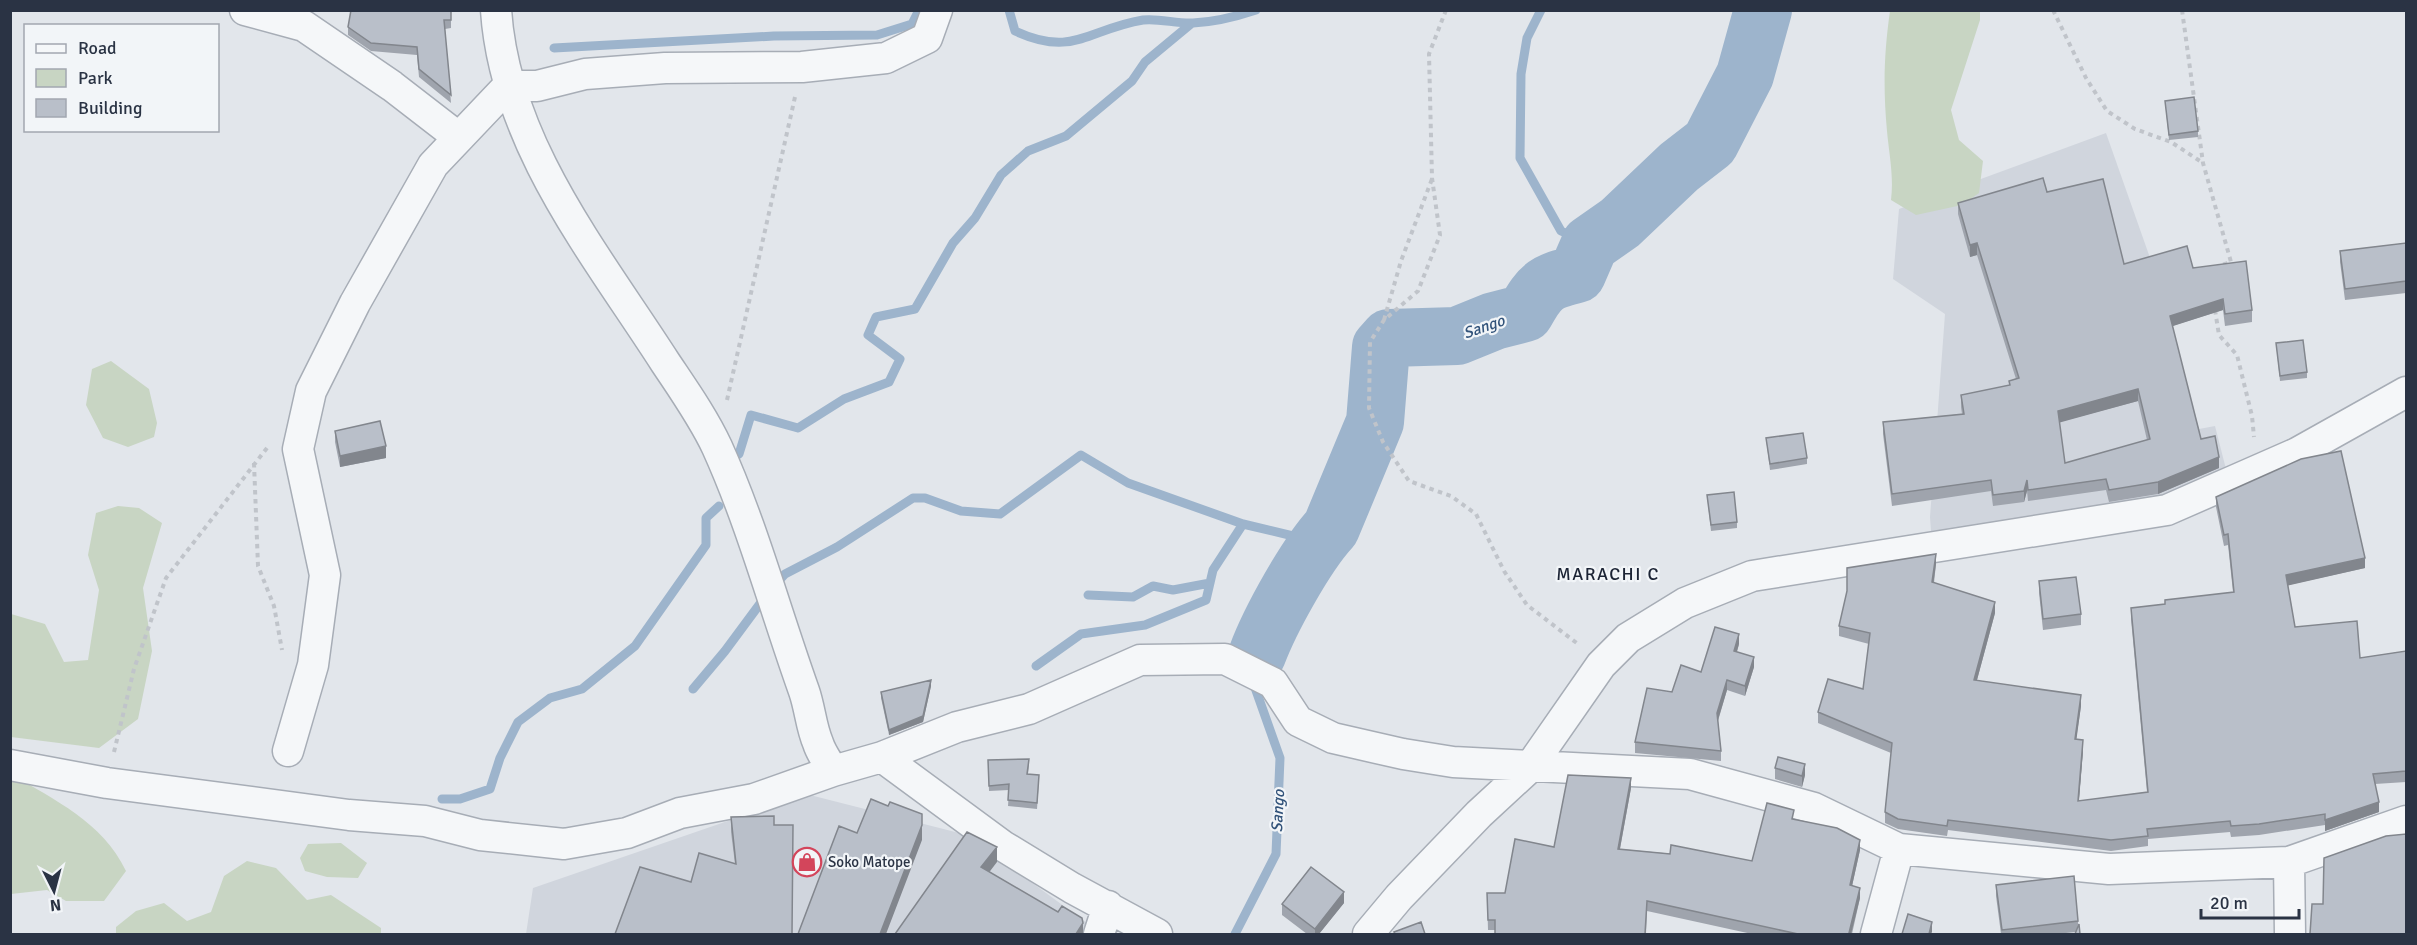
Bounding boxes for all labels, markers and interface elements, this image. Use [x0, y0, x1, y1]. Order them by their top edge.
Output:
legend [24, 24, 219, 132]
text: Road [78, 37, 117, 59]
text: Park [78, 67, 113, 89]
text: Building [78, 97, 142, 119]
water label: Sango [1461, 310, 1508, 343]
district label: MARACHI C [1556, 563, 1660, 585]
water label: Sango [1267, 789, 1289, 833]
shop icon: Soko Matope [791, 846, 823, 878]
place label: Soko Matope [828, 853, 910, 871]
north arrow [24, 861, 84, 921]
scale bar [2201, 882, 2298, 920]
text: 20 m [2210, 892, 2248, 914]
text: N [49, 894, 62, 915]

